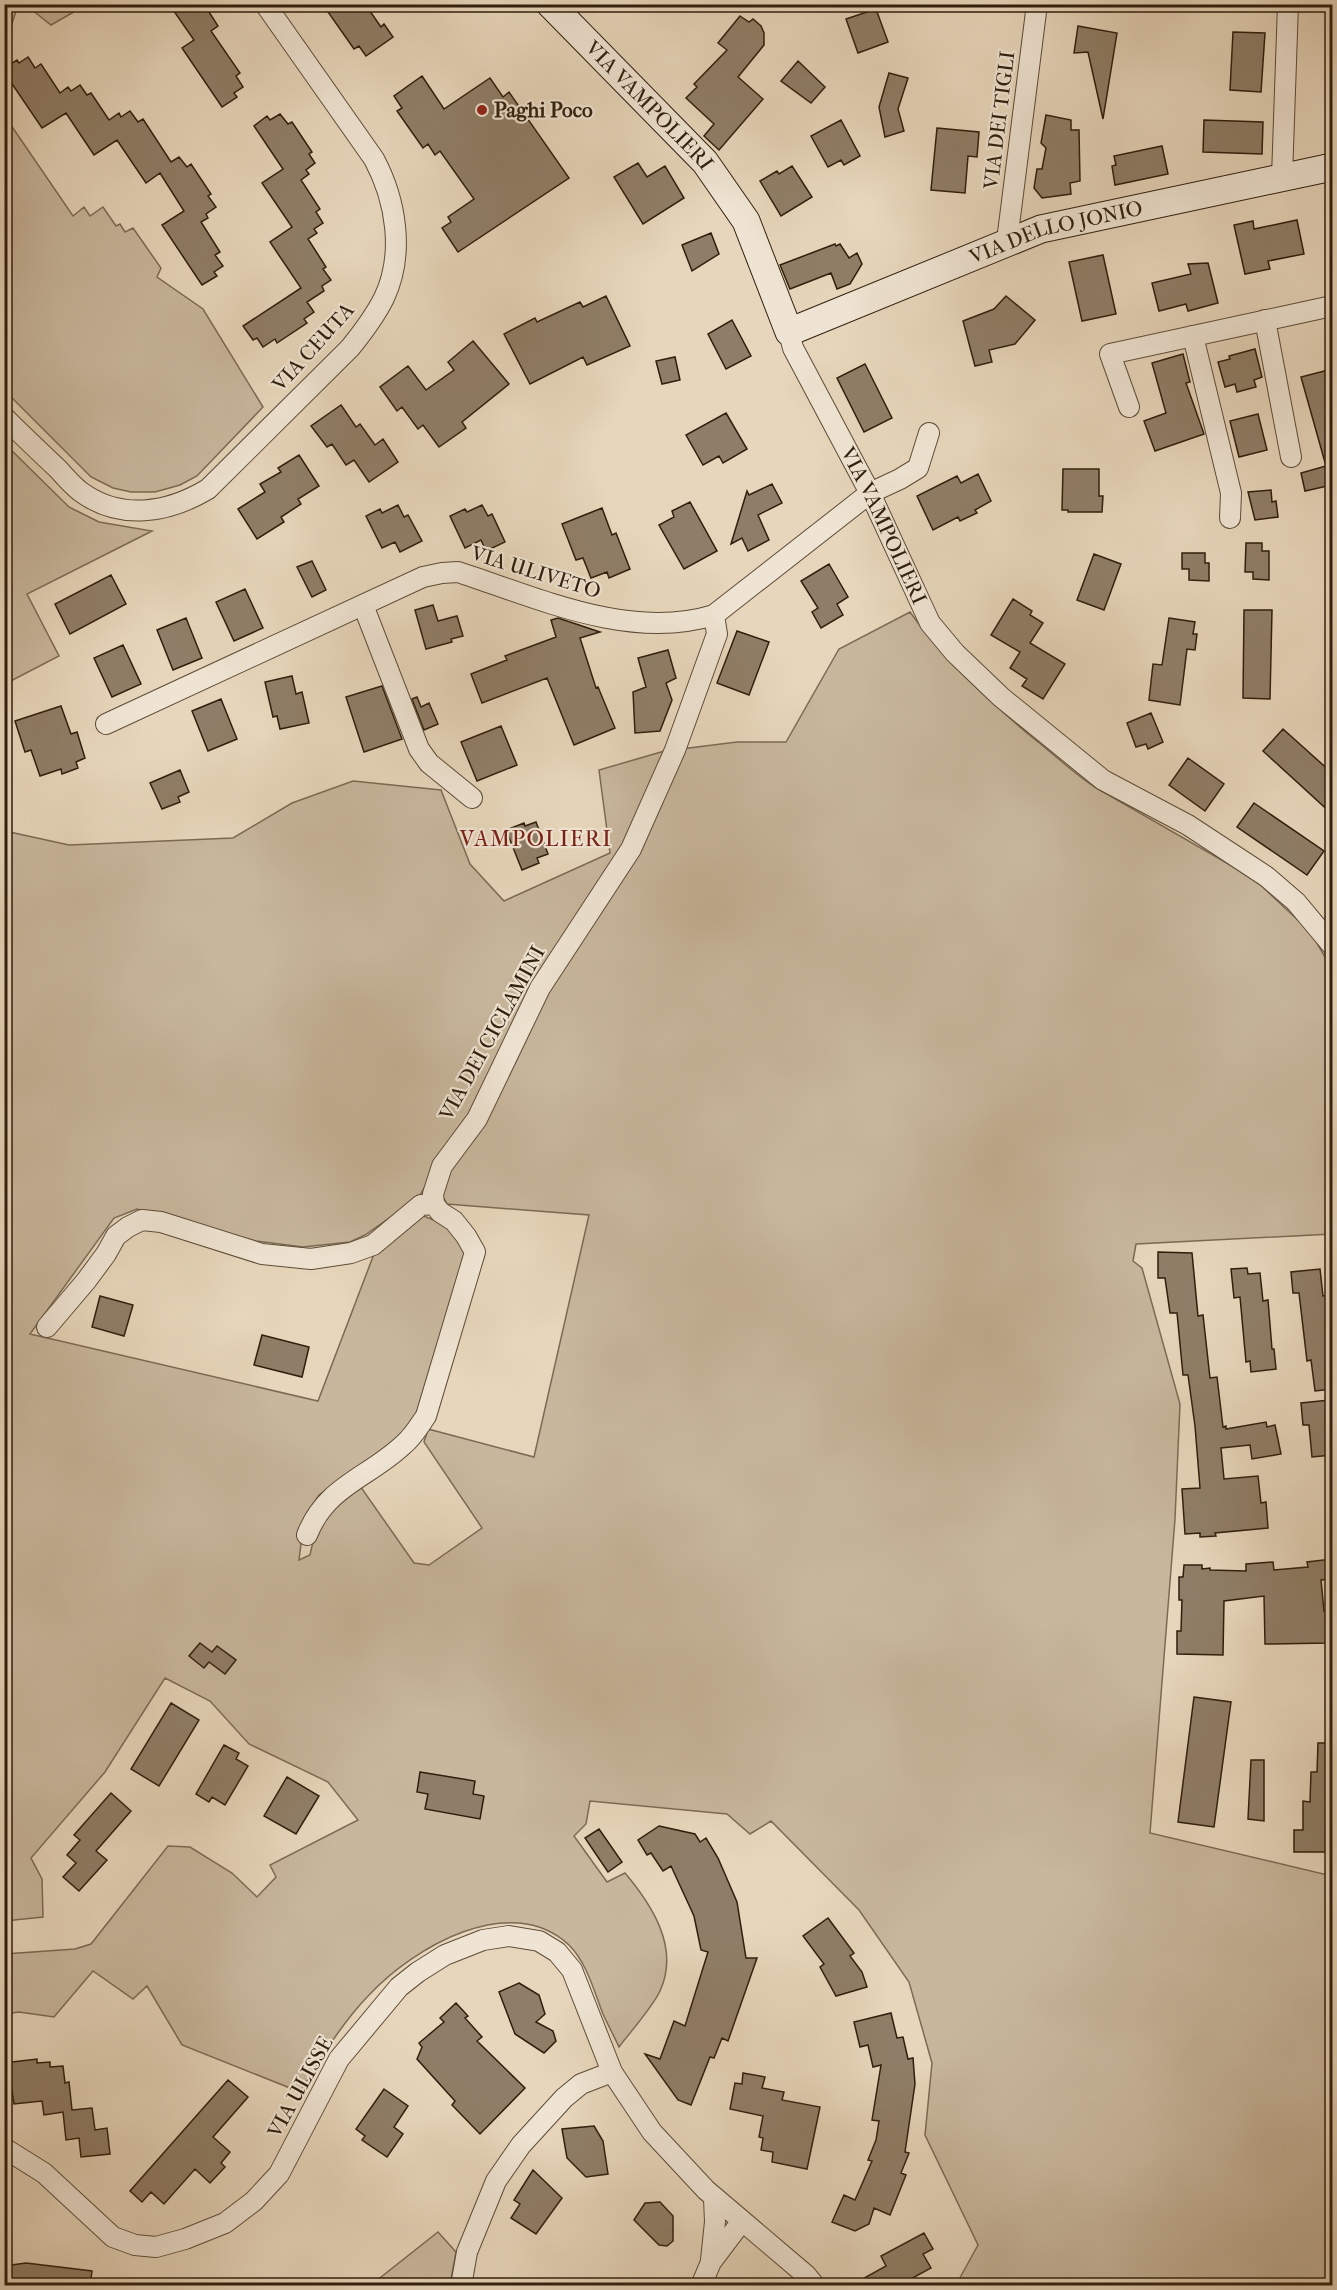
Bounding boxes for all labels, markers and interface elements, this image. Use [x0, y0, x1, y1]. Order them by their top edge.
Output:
street label: VIA VAMPOLIERI [580, 35, 719, 174]
street label: VIA DEI TIGLI [978, 49, 1019, 192]
place label: Paghi Poco [494, 98, 593, 122]
marker: Paghi Poco [475, 103, 489, 117]
street label: VIA DELLO JONIO [965, 196, 1145, 269]
street label: VIA CEUTA [266, 298, 359, 397]
street label: VIA VAMPOLIERI [835, 442, 932, 608]
street label: VIA ULIVETO [467, 541, 604, 603]
district label: VAMPOLIERI [459, 826, 612, 852]
street label: VIA DEI CICLAMINI [434, 942, 550, 1125]
street label: VIA ULISSE [262, 2032, 338, 2143]

